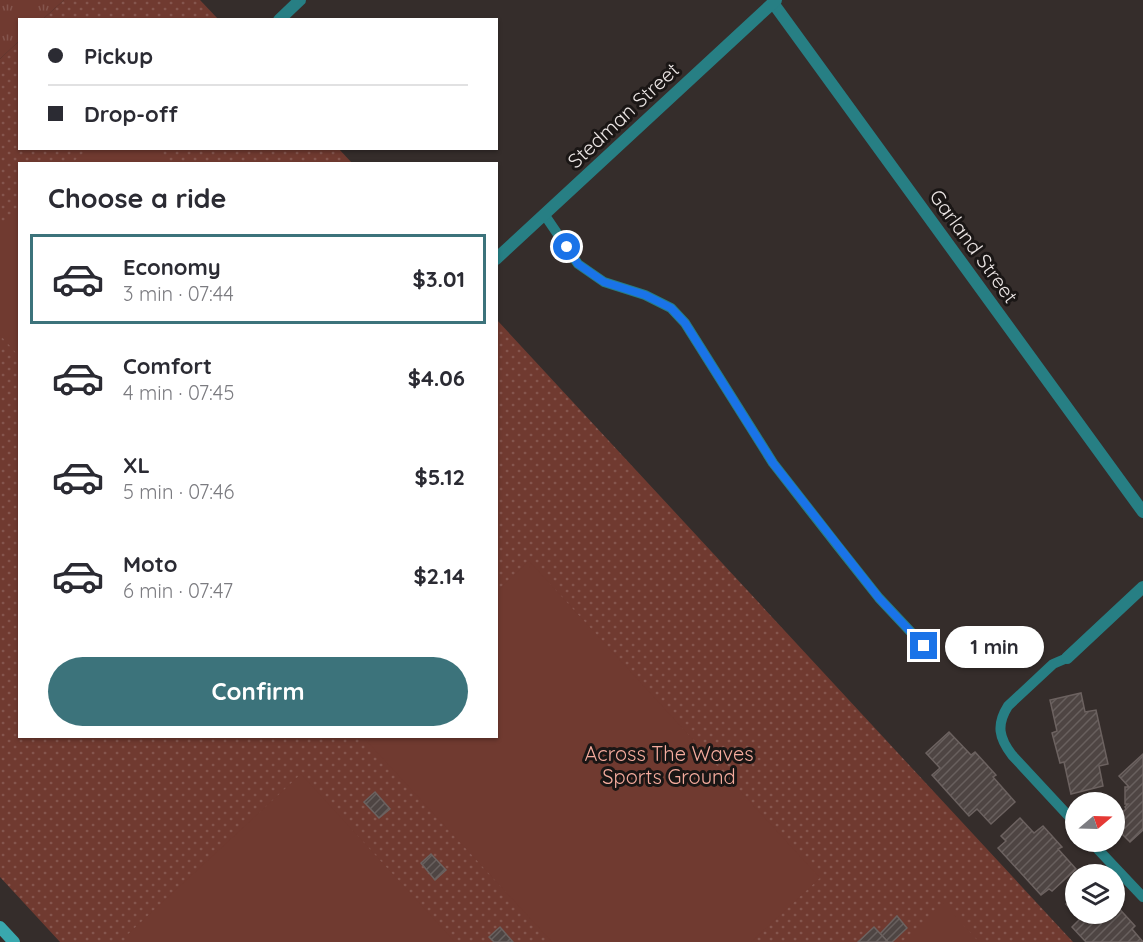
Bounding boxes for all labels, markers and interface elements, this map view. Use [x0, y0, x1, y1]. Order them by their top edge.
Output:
text: Pickup [84, 42, 153, 70]
street label: Stedman Street [562, 57, 684, 173]
text: Drop-off [84, 100, 178, 128]
text: Choose a ride [48, 181, 226, 215]
street label: Garland Street [924, 184, 1024, 308]
route start [553, 233, 580, 260]
icon: car [51, 252, 105, 306]
text: Economy [123, 253, 221, 281]
text: $3.01 [413, 265, 465, 293]
text: 3 min · 07:44 [123, 281, 234, 306]
icon: car [51, 351, 105, 405]
text: Comfort [123, 352, 212, 380]
text: $4.06 [408, 364, 465, 392]
text: 4 min · 07:45 [123, 380, 234, 405]
icon: car [51, 450, 105, 504]
text: XL [123, 451, 150, 479]
text: $5.12 [415, 463, 465, 491]
text: 5 min · 07:46 [123, 479, 234, 504]
icon: car [51, 549, 105, 603]
text: Moto [123, 550, 177, 578]
text: $2.14 [413, 562, 465, 590]
text: 6 min · 07:47 [123, 578, 233, 603]
callout: 1 min [945, 625, 1044, 667]
route end [910, 632, 937, 659]
text: 1 min [970, 634, 1019, 659]
button: Confirm [48, 657, 468, 726]
park label: Across The Waves Sports Ground [584, 741, 754, 789]
north arrow [1065, 792, 1125, 852]
map controls [1065, 792, 1125, 924]
button: layers [1065, 864, 1125, 924]

